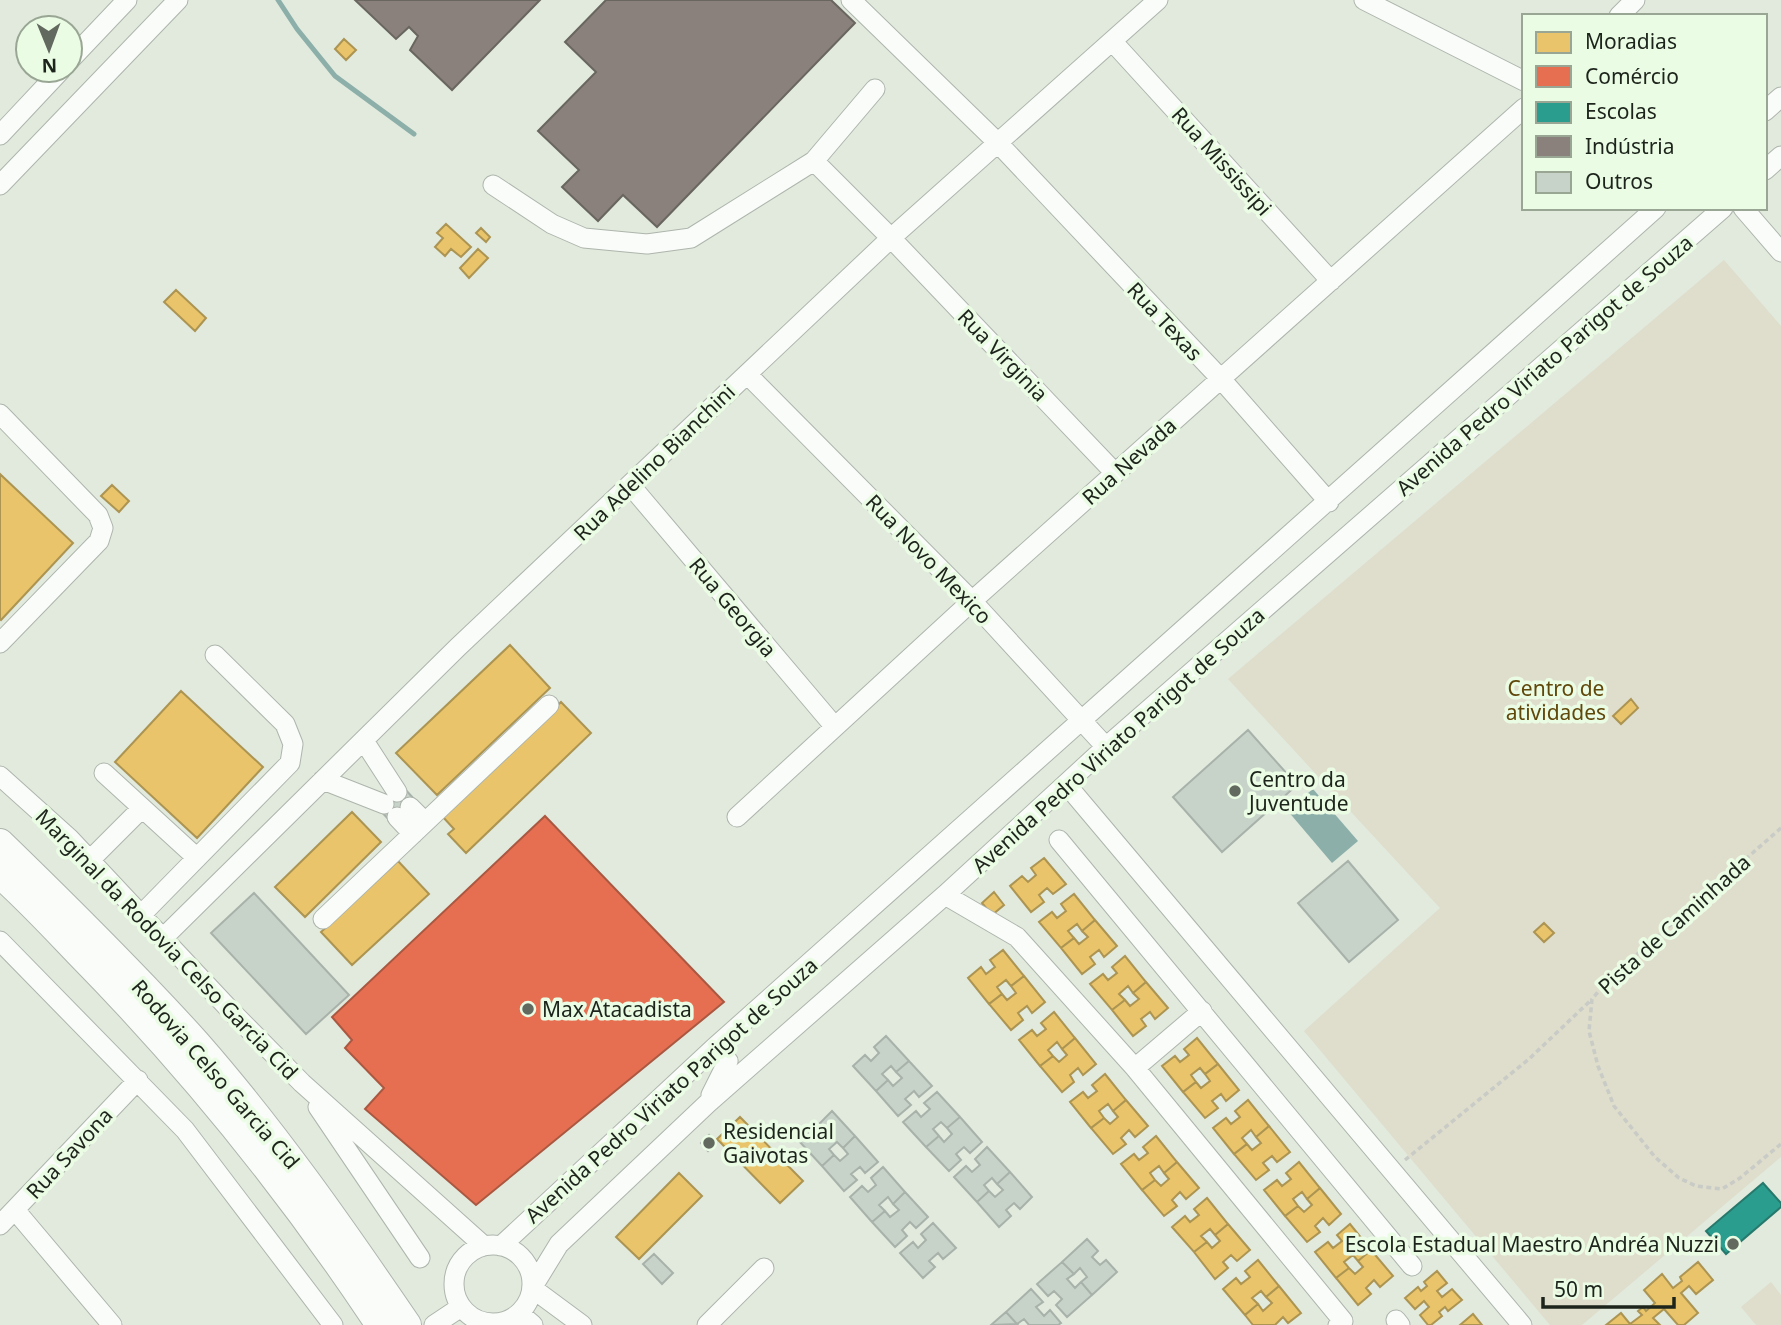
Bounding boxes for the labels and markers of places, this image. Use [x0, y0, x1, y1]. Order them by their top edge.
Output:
place label: Centro da Juventude [1247, 765, 1349, 817]
marker: Centro da Juventude [1227, 783, 1243, 799]
place label: Max Atacadista [542, 995, 692, 1023]
marker: Max Atacadista [520, 1001, 536, 1017]
place label: Residencial Gaivotas [723, 1117, 834, 1169]
marker: Residencial Gaivotas [701, 1135, 717, 1151]
place label: Escola Estadual Maestro Andréa Nuzzi [1345, 1230, 1719, 1258]
marker: Escola Estadual Maestro Andréa Nuzzi [1725, 1236, 1741, 1252]

